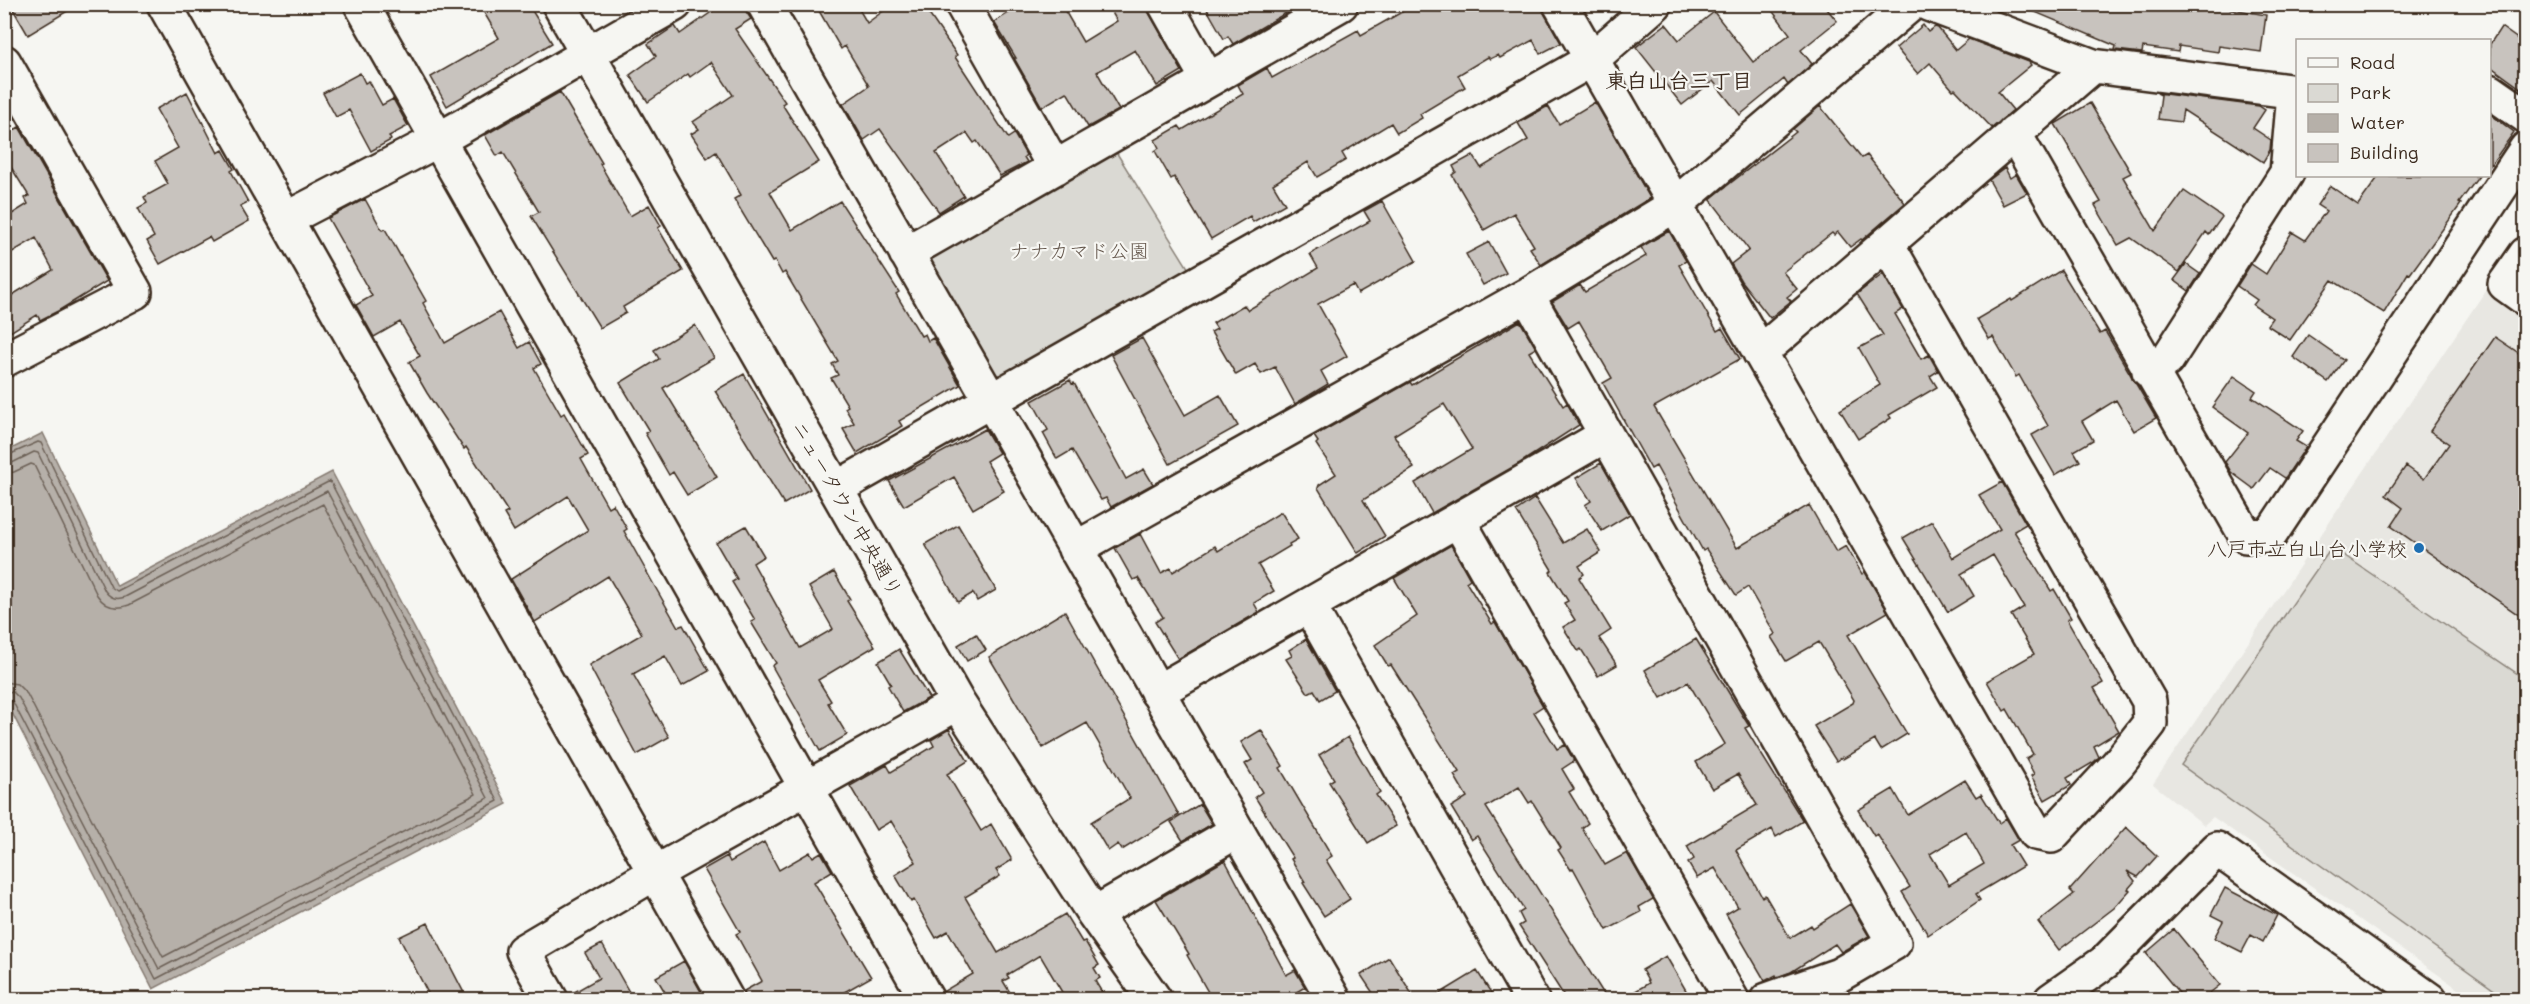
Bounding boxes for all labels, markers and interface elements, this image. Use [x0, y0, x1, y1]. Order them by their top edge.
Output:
legend [2296, 39, 2491, 177]
text: Road [2350, 50, 2395, 74]
district label: 東白山台三丁目 [1606, 66, 1753, 93]
text: Park [2350, 80, 2391, 104]
text: Water [2350, 110, 2405, 134]
text: Building [2350, 140, 2418, 164]
park label: ナナカマド公園 [1009, 237, 1149, 263]
street label: ニュータウン中央通り [787, 415, 909, 601]
place label: 八戸市立白山台小学校 [2207, 535, 2407, 561]
marker: 八戸市立白山台小学校 [2412, 541, 2426, 555]

